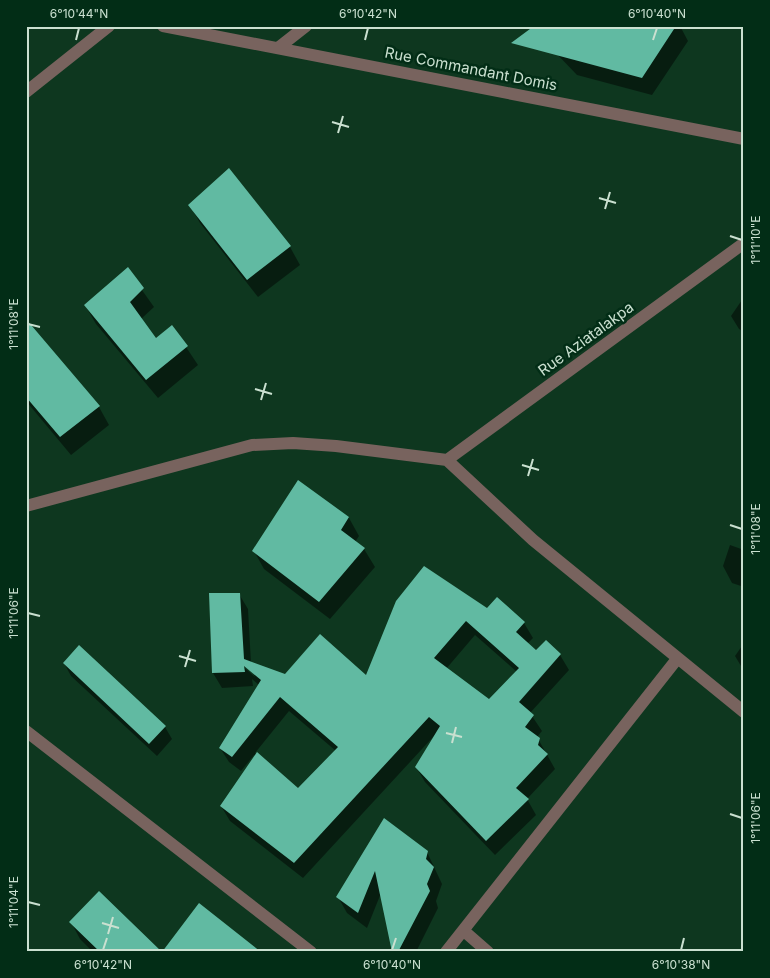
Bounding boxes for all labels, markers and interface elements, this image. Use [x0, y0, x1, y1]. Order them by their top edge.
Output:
text: 6°10'44"N [50, 6, 108, 21]
text: 6°10'42"N [339, 6, 397, 21]
text: 6°10'40"N [628, 6, 686, 21]
street label: Rue Commandant Domis [383, 42, 559, 95]
text: 1°11'10"E [748, 216, 763, 264]
text: 1°11'08"E [6, 298, 21, 350]
street label: Rue Aziatalakpa [534, 298, 637, 380]
text: 1°11'08"E [748, 503, 763, 555]
text: 1°11'06"E [6, 587, 21, 639]
text: 1°11'06"E [748, 792, 763, 844]
text: 1°11'04"E [6, 876, 21, 928]
text: 6°10'42"N [74, 957, 132, 972]
text: 6°10'40"N [363, 957, 421, 972]
text: 6°10'38"N [652, 957, 710, 972]

